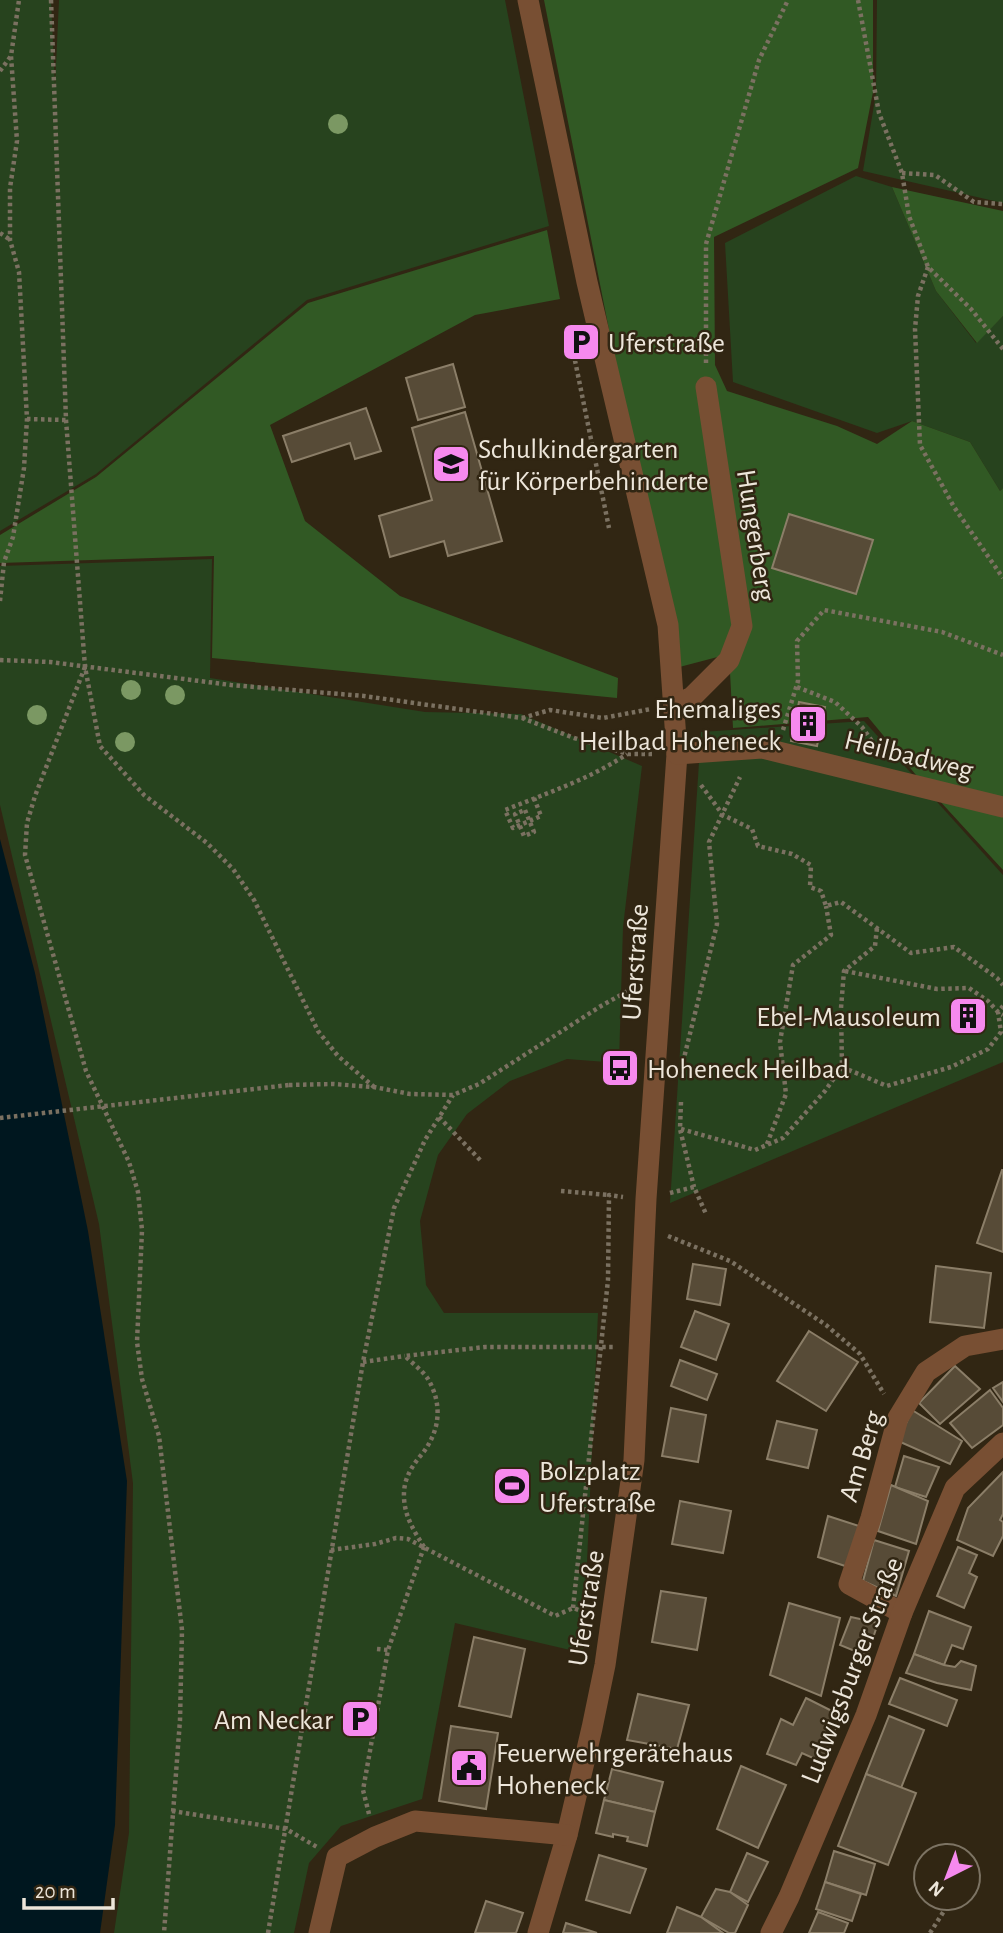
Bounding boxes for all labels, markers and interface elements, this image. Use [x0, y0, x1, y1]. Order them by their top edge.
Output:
parking icon: Uferstraße [560, 321, 602, 363]
place label: Uferstraße [608, 330, 725, 358]
place label: Schulkindergarten für Körperbehinderte [478, 436, 709, 496]
school or university icon: Schulkindergarten für Körperbehinderte [430, 443, 472, 485]
street label: Hungerberg [731, 467, 779, 603]
place label: Ehemaliges Heilbad Hoheneck [579, 696, 781, 756]
building icon: Ehemaliges Heilbad Hoheneck [787, 703, 829, 745]
street label: Heilbadweg [841, 726, 976, 786]
street label: Uferstraße [618, 903, 654, 1021]
building icon: Ebel-Mausoleum [947, 995, 989, 1037]
place label: Ebel-Mausoleum [756, 1004, 941, 1032]
bus stop icon: Hoheneck Heilbad [599, 1047, 641, 1089]
place label: Hoheneck Heilbad [647, 1056, 849, 1084]
street label: Am Berg [835, 1408, 889, 1505]
place label: Bolzplatz Uferstraße [539, 1458, 656, 1518]
sports icon: Bolzplatz Uferstraße [491, 1465, 533, 1507]
street label: Uferstraße [564, 1548, 610, 1668]
street label: Ludwigsburger Straße [797, 1554, 909, 1788]
parking icon: Am Neckar [339, 1698, 381, 1740]
place label: Am Neckar [214, 1707, 333, 1735]
place label: Feuerwehrgerätehaus Hoheneck [496, 1740, 733, 1800]
public building icon: Feuerwehrgerätehaus Hoheneck [448, 1747, 490, 1789]
north arrow [912, 1842, 982, 1912]
scale bar [24, 1867, 114, 1911]
text: N [925, 1877, 948, 1900]
text: 20 m [35, 1881, 76, 1902]

